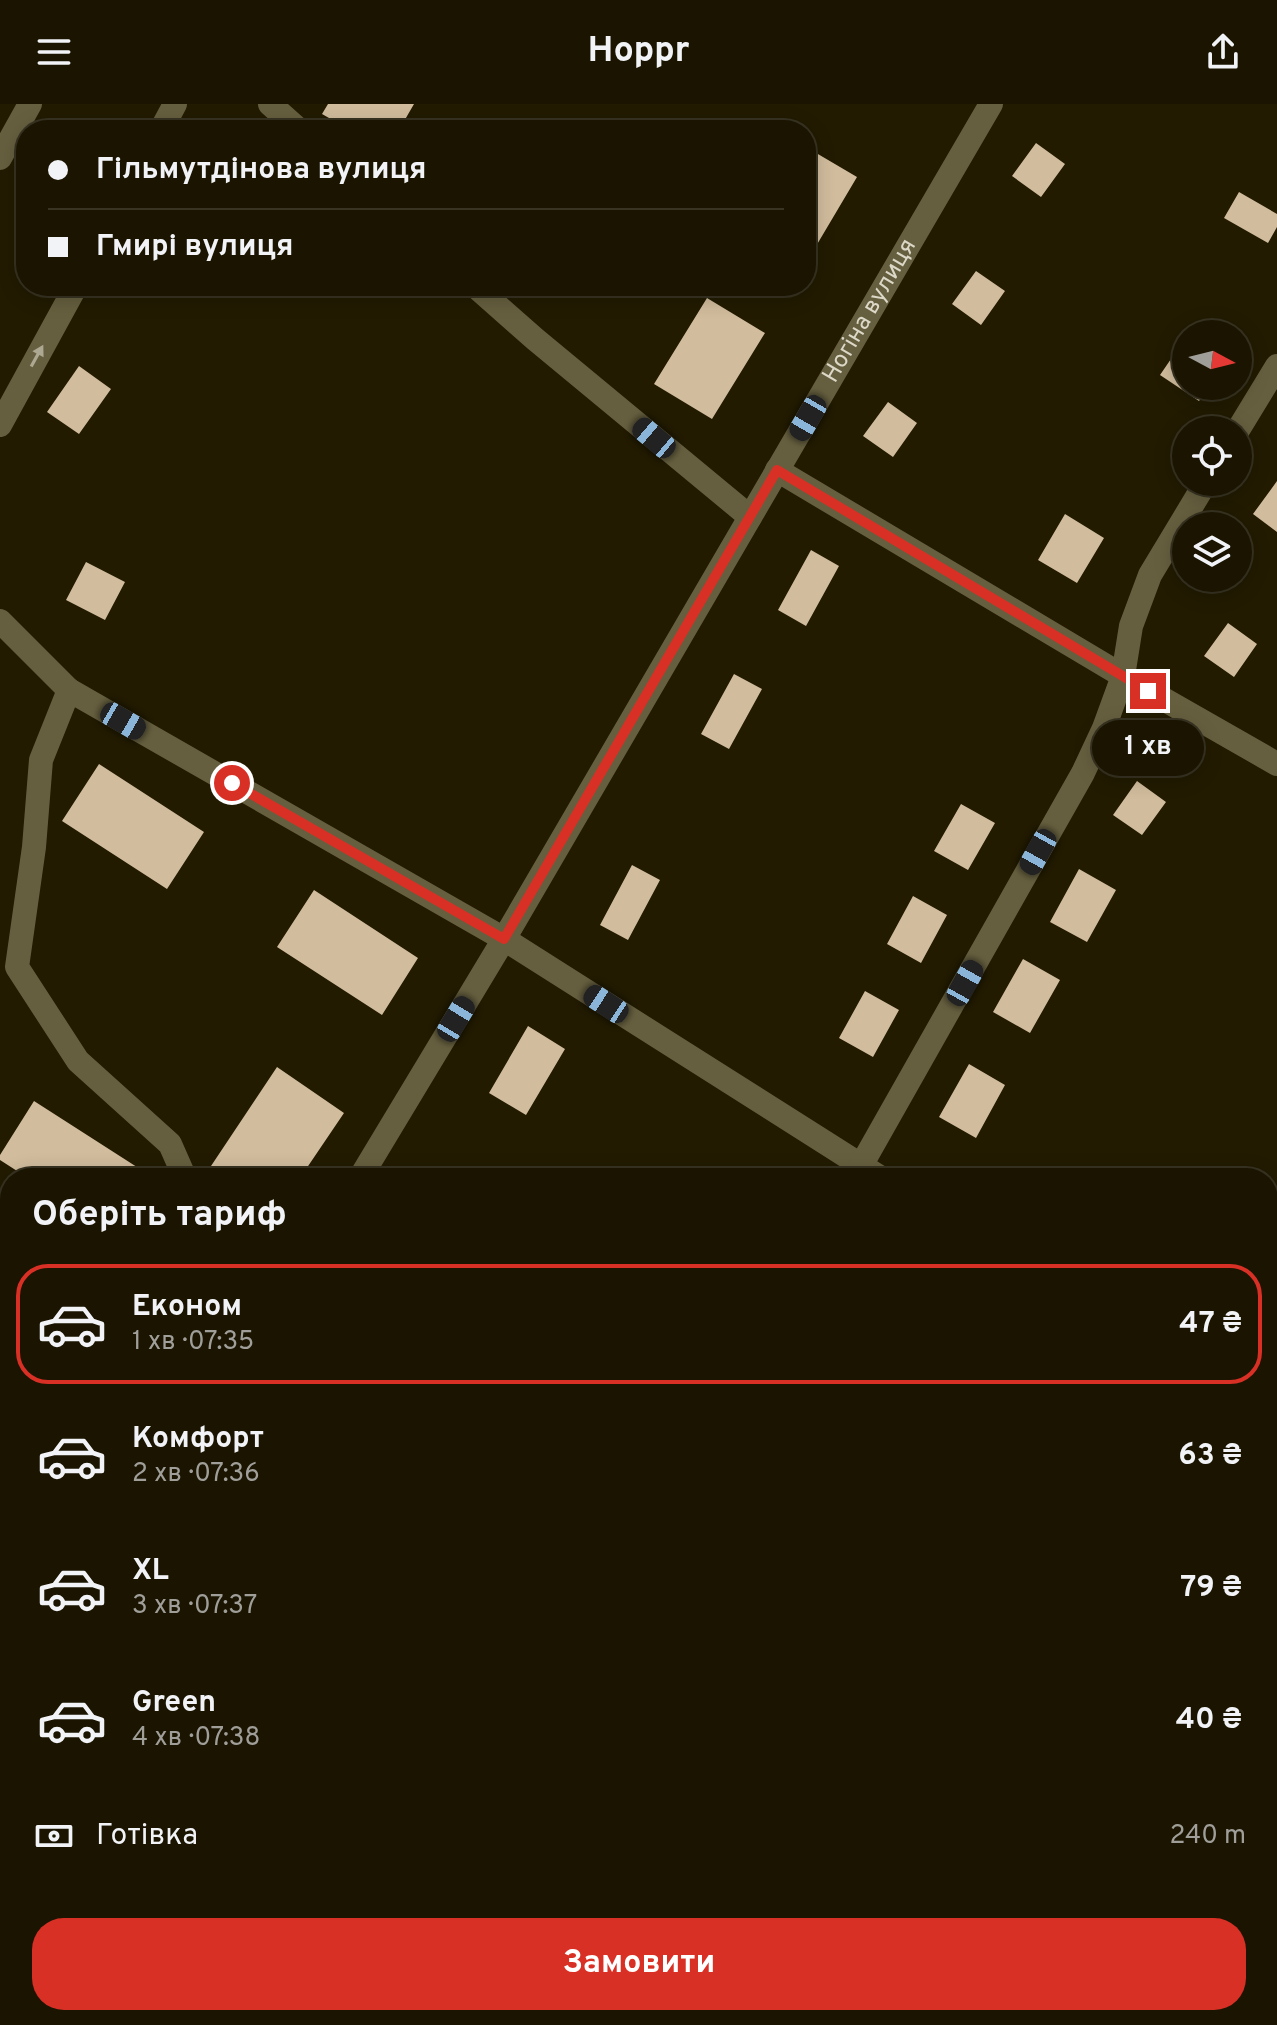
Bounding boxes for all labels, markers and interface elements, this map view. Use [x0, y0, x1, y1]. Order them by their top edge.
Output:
text: Hoppr [588, 29, 689, 75]
icon: menu [32, 30, 76, 74]
icon: share [1201, 30, 1245, 74]
text: Гільмутдінова вулиця [96, 152, 426, 189]
text: Гмирі вулиця [96, 229, 293, 266]
street label: Ногіна вулиця [817, 234, 924, 389]
north arrow [1172, 320, 1252, 400]
map controls [1172, 320, 1252, 592]
one-way arrow [31, 345, 44, 368]
car [786, 391, 830, 445]
car [628, 413, 680, 463]
button: locate [1172, 416, 1252, 496]
button: layers [1172, 512, 1252, 592]
route end [1130, 673, 1166, 709]
car [96, 699, 150, 743]
callout: 1 хв [1092, 719, 1204, 775]
text: 1 хв [1124, 731, 1172, 764]
route start [214, 765, 250, 801]
car [1016, 825, 1060, 879]
car [943, 956, 987, 1010]
car [579, 981, 633, 1027]
car [433, 992, 479, 1046]
text: Оберіть тариф [32, 1193, 287, 1239]
icon: car [36, 1288, 108, 1360]
text: Економ [132, 1289, 242, 1326]
text: 47 ₴ [1179, 1306, 1242, 1343]
text: 1 хв · 07:35 [132, 1326, 254, 1359]
icon: car [36, 1420, 108, 1492]
text: Комфорт [132, 1421, 264, 1458]
text: 63 ₴ [1178, 1438, 1242, 1475]
text: 2 хв · 07:36 [132, 1458, 260, 1491]
icon: car [36, 1552, 108, 1624]
text: XL [132, 1553, 169, 1590]
text: 79 ₴ [1180, 1570, 1242, 1607]
text: 3 хв · 07:37 [132, 1590, 257, 1623]
icon: car [36, 1684, 108, 1756]
text: Green [132, 1685, 216, 1722]
text: 40 ₴ [1176, 1702, 1242, 1739]
text: 4 хв · 07:38 [132, 1722, 260, 1755]
icon: cash [32, 1814, 76, 1858]
text: Готівка [96, 1818, 198, 1855]
text: 240 m [1169, 1820, 1246, 1853]
button: Замовити [32, 1918, 1246, 2010]

